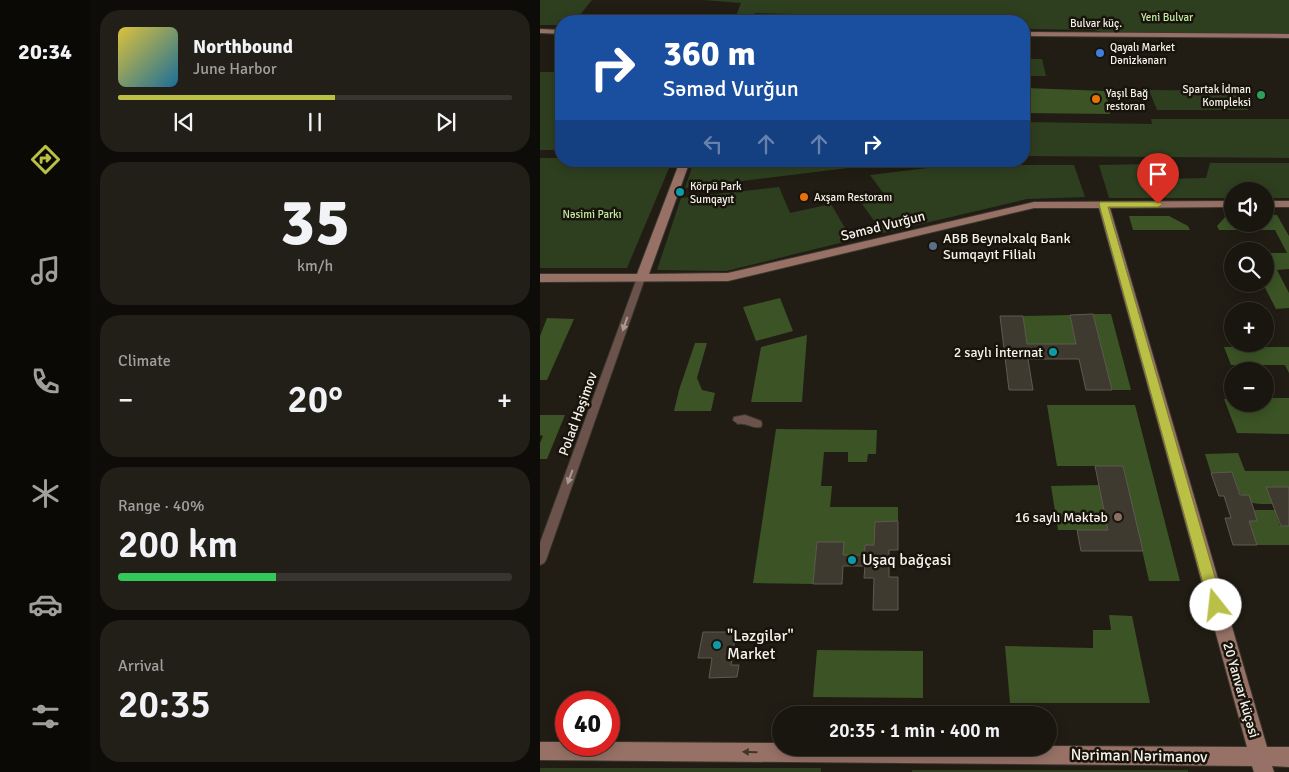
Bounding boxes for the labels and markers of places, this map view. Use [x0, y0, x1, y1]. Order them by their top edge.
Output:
place label: Qayalı Market Dənizkənarı [1110, 41, 1175, 67]
marker: Qayalı Market Dənizkənarı [1094, 47, 1106, 59]
place label: Spartak İdman Kompleksi [1182, 82, 1251, 109]
place label: Yaşıl Bağ restoran [1106, 87, 1148, 113]
marker: Spartak İdman Kompleksi [1255, 89, 1267, 101]
marker: Yaşıl Bağ restoran [1090, 93, 1102, 105]
pin [1137, 153, 1179, 204]
place label: Körpü Park Sumqayıt [690, 180, 742, 206]
marker: Körpü Park Sumqayıt [674, 186, 686, 198]
marker: Axşam Restoranı [798, 191, 810, 203]
place label: Axşam Restoranı [814, 191, 892, 204]
place label: ABB Beynəlxalq Bank Sumqayıt Filialı [943, 230, 1070, 263]
marker: ABB Beynəlxalq Bank Sumqayıt Filialı [927, 240, 939, 252]
place label: 2 saylı İnternat [954, 344, 1043, 361]
marker: 2 saylı İnternat [1047, 346, 1059, 358]
place label: 16 saylı Məktəb [1015, 509, 1108, 526]
marker: 16 saylı Məktəb [1112, 511, 1124, 523]
place label: Uşaq bağçasi [862, 550, 951, 570]
marker: Uşaq bağçasi [846, 554, 858, 566]
place label: "Ləzgilər" Market [727, 626, 794, 664]
marker: "Ləzgilər" Market [711, 639, 723, 651]

